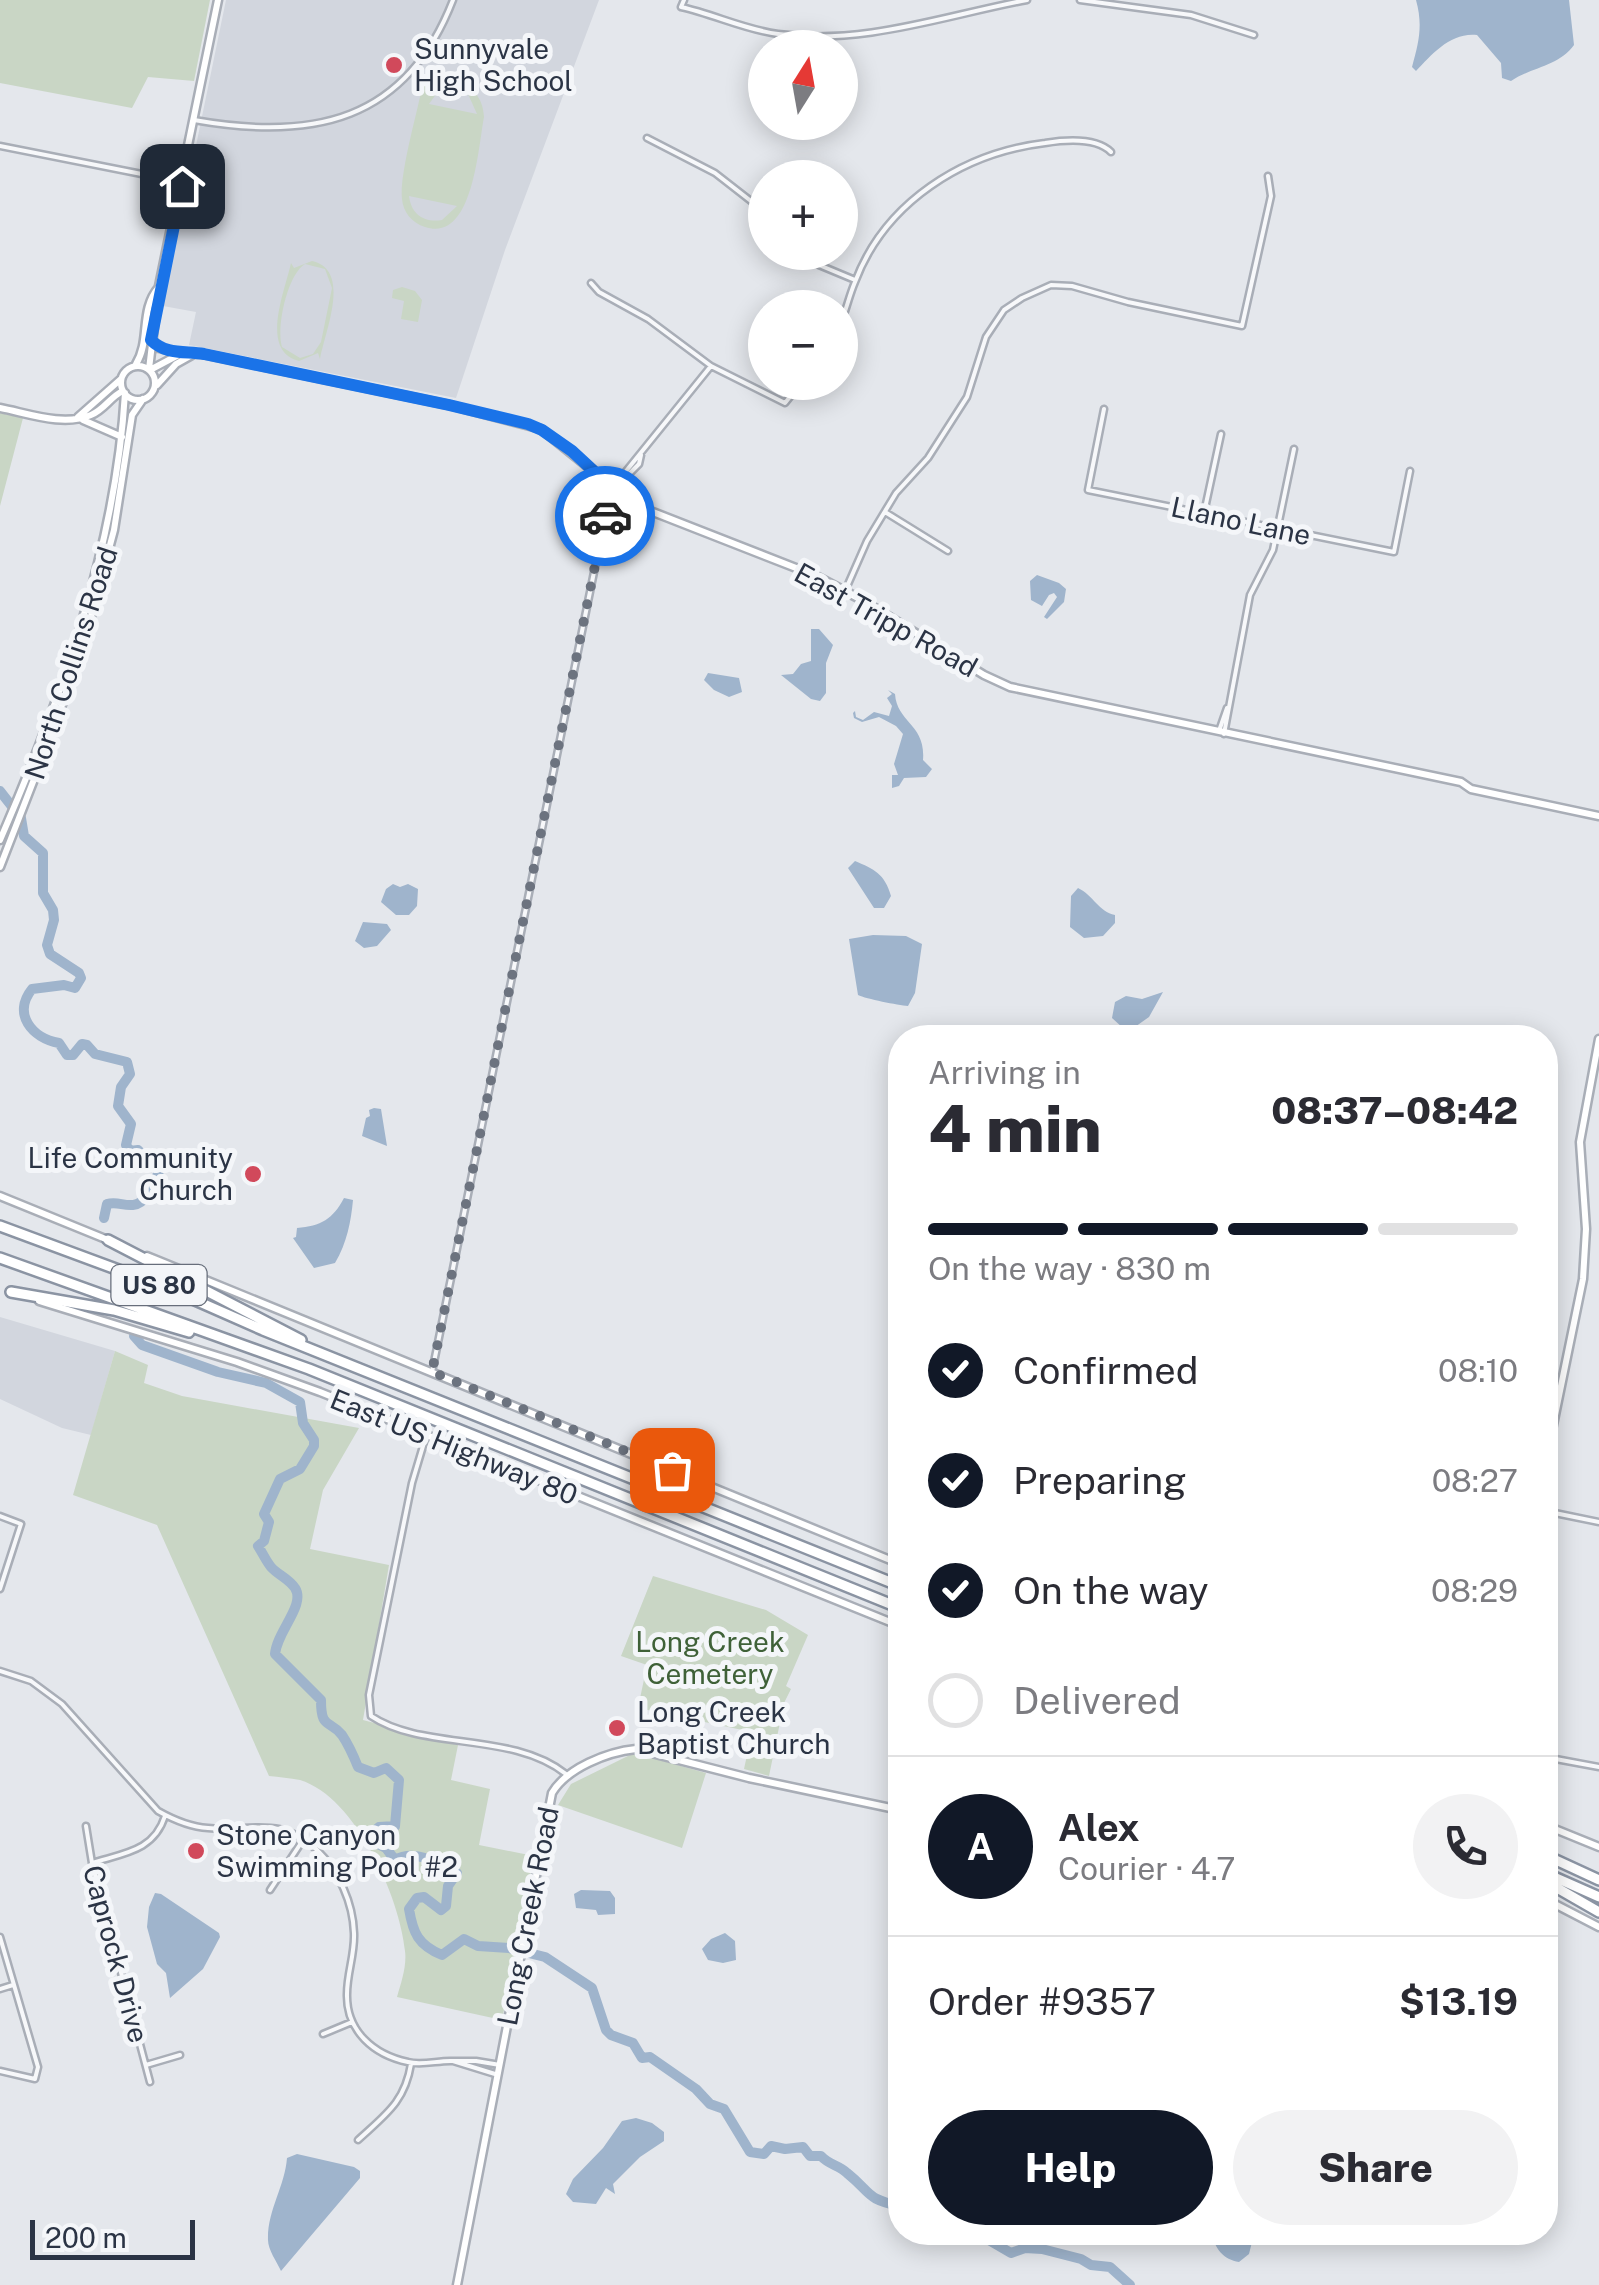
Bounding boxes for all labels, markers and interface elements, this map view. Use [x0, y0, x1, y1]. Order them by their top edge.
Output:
north arrow [748, 30, 858, 140]
map controls [748, 30, 858, 400]
place label: Sunnyvale High School [414, 32, 573, 97]
marker: Sunnyvale High School [383, 54, 405, 76]
pin [140, 144, 225, 229]
icon: home [155, 159, 210, 214]
button: + [748, 160, 858, 270]
button: − [748, 290, 858, 400]
courier [555, 466, 655, 566]
icon: car [578, 489, 633, 544]
street label: Llano Lane [1168, 490, 1314, 551]
street label: North Collins Road [17, 542, 124, 783]
street label: East Tripp Road [789, 556, 984, 683]
text: Arriving in [928, 1054, 1081, 1091]
text: 08:37–08:42 [1271, 1088, 1518, 1133]
text: 4 min [928, 1090, 1102, 1167]
place label: Life Community Church [28, 1141, 233, 1206]
marker: Life Community Church [242, 1163, 264, 1185]
text: On the way · 830 m [928, 1250, 1211, 1287]
road number: US 80 [112, 1265, 206, 1305]
icon: check [928, 1343, 983, 1398]
text: Confirmed [1013, 1348, 1198, 1393]
text: 08:10 [1438, 1352, 1518, 1389]
street label: East US Highway 80 [326, 1382, 583, 1511]
pin [630, 1428, 715, 1513]
icon: bag [645, 1443, 700, 1498]
icon: check [928, 1453, 983, 1508]
text: Preparing [1013, 1458, 1187, 1503]
text: 08:27 [1432, 1462, 1518, 1499]
icon: check [928, 1563, 983, 1618]
text: On the way [1013, 1568, 1209, 1613]
text: 08:29 [1431, 1572, 1518, 1609]
park label: Long Creek Cemetery [635, 1625, 785, 1690]
text: Delivered [1013, 1678, 1181, 1723]
place label: Long Creek Baptist Church [637, 1695, 830, 1760]
marker: Long Creek Baptist Church [606, 1717, 628, 1739]
button: phone [1413, 1794, 1518, 1899]
street label: Long Creek Road [490, 1804, 565, 2028]
text: Alex [1058, 1805, 1140, 1850]
place label: Stone Canyon Swimming Pool #2 [216, 1818, 458, 1883]
text: A [967, 1824, 994, 1869]
marker: Stone Canyon Swimming Pool #2 [185, 1840, 207, 1862]
text: Courier · 4.7 [1058, 1850, 1235, 1887]
street label: Caprock Drive [77, 1862, 156, 2046]
text: Order #9357 [928, 1979, 1156, 2024]
text: $13.19 [1399, 1979, 1518, 2024]
button: Help [928, 2110, 1213, 2225]
button: Share [1233, 2110, 1518, 2225]
scale bar [30, 2215, 195, 2260]
text: 200 m [45, 2221, 127, 2254]

